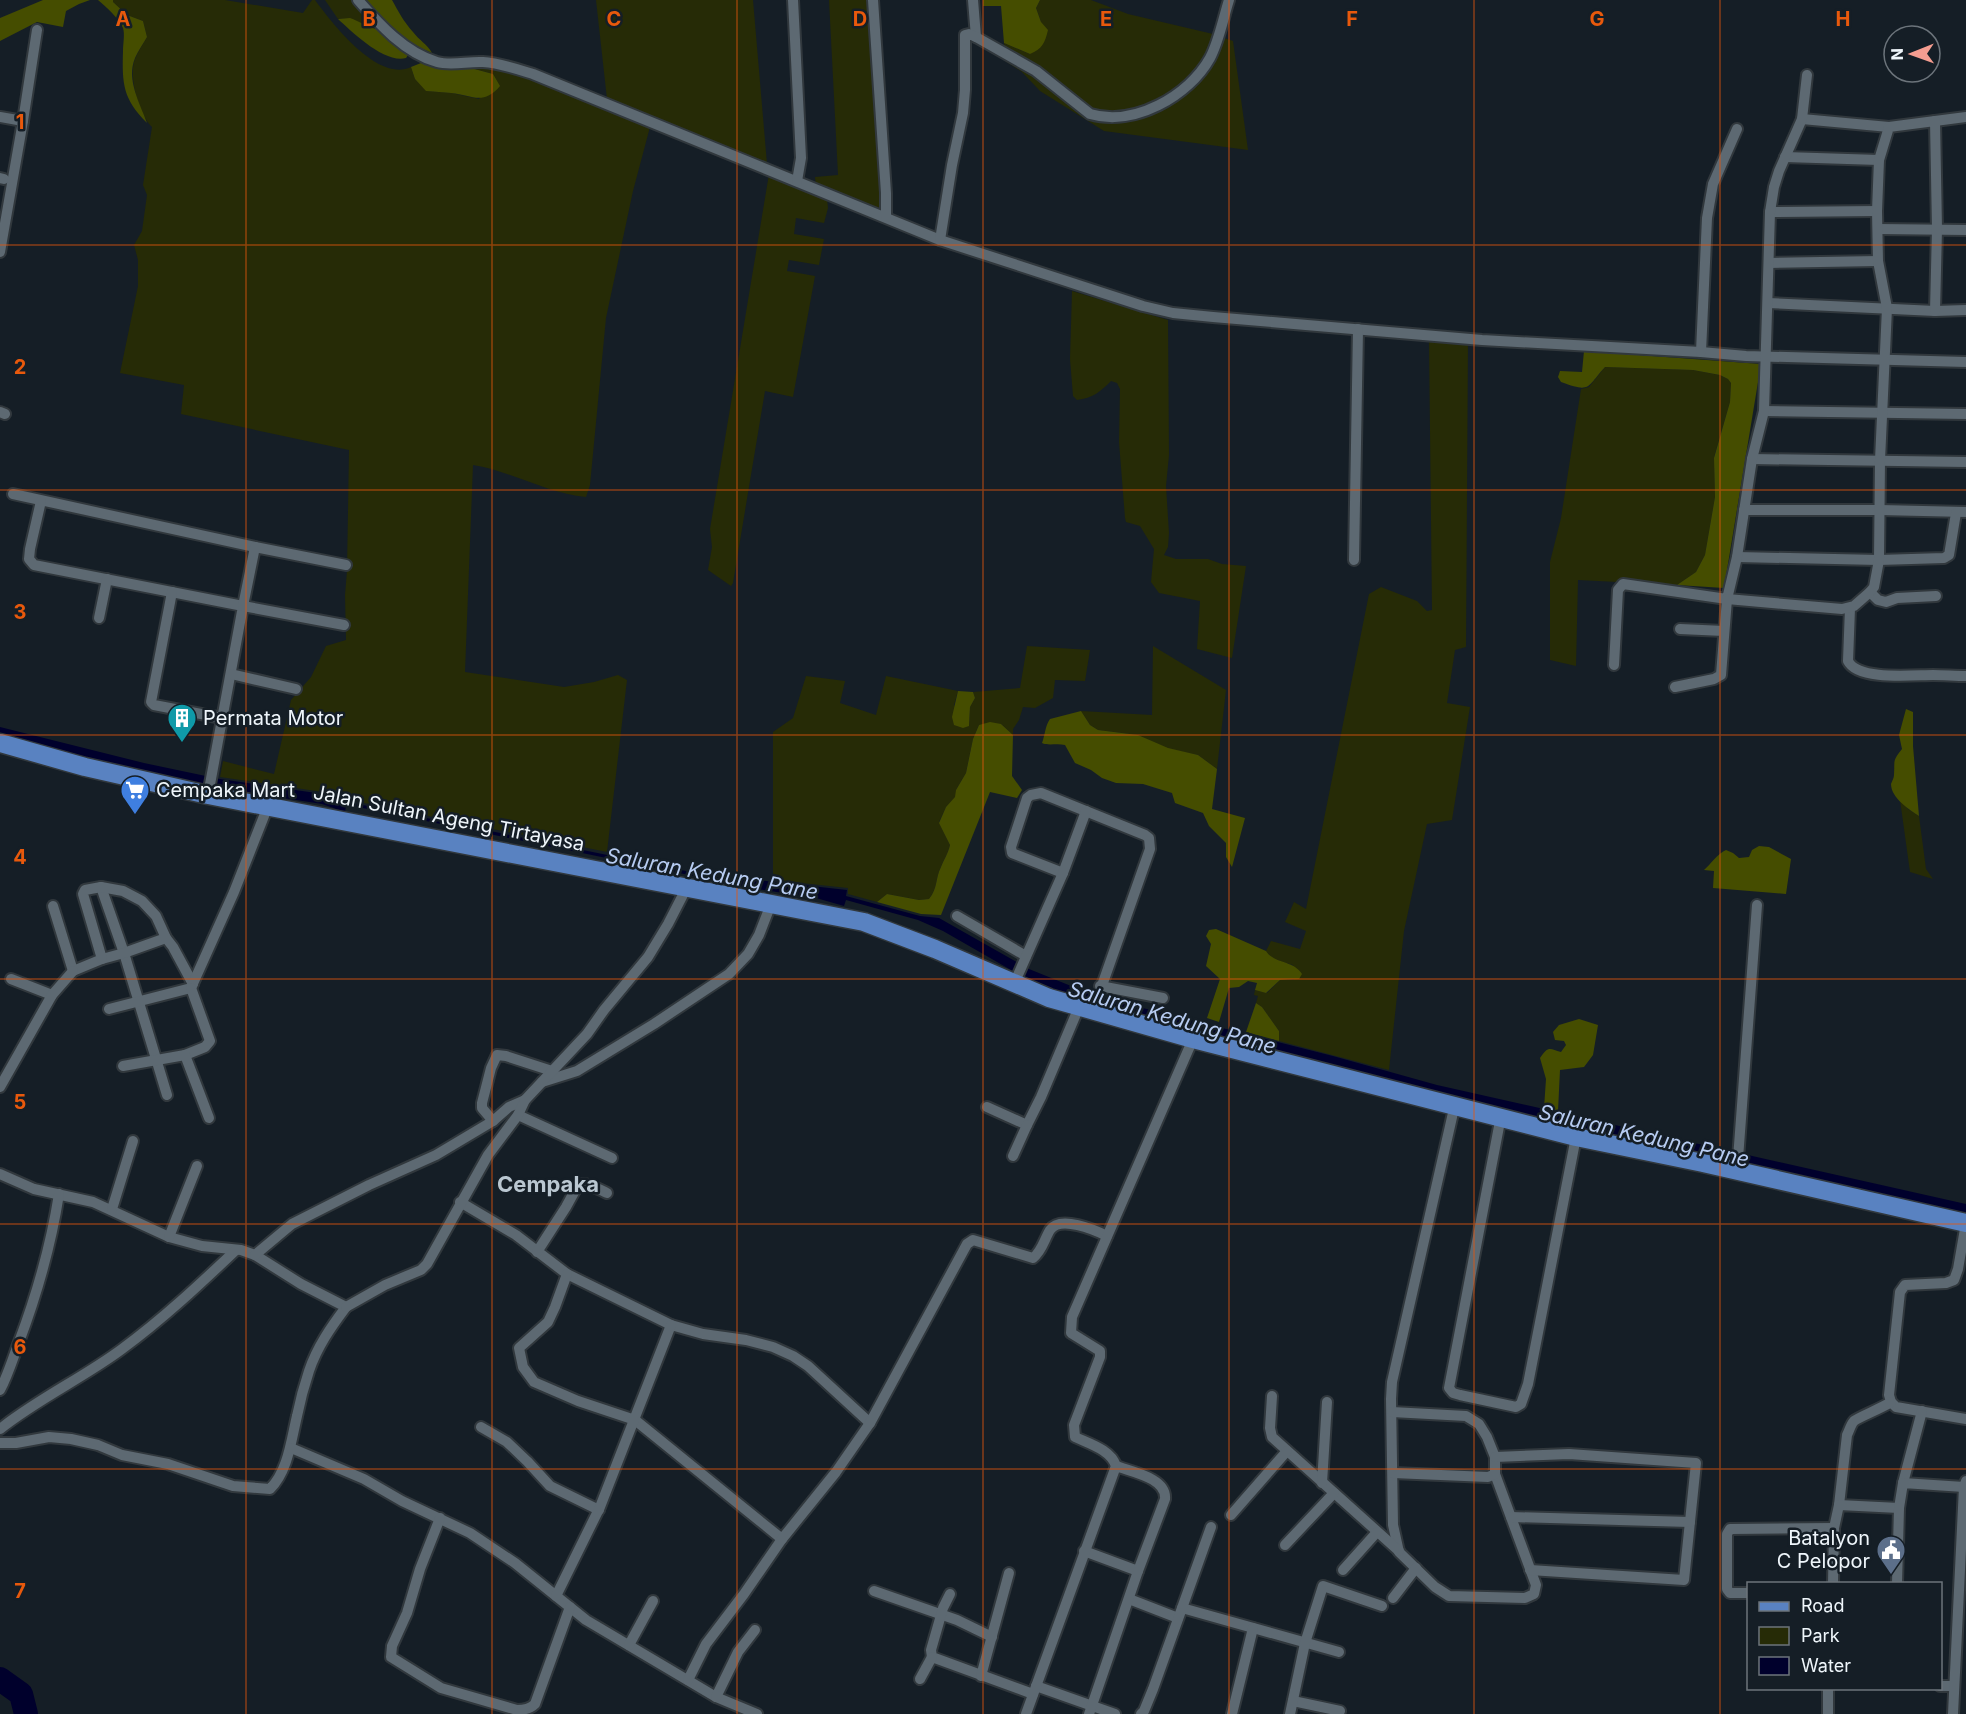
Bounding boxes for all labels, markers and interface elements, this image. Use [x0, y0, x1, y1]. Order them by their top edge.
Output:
text: A [116, 7, 131, 31]
text: B [362, 7, 376, 31]
text: C [607, 7, 621, 31]
text: D [853, 7, 867, 31]
text: E [1100, 7, 1112, 31]
text: F [1346, 7, 1358, 31]
text: G [1589, 7, 1605, 31]
text: H [1836, 7, 1850, 31]
north arrow [1882, 24, 1942, 84]
text: N [1887, 48, 1907, 61]
text: 1 [16, 110, 24, 134]
text: 2 [14, 355, 26, 379]
text: 3 [14, 600, 26, 624]
building icon: Permata Motor [166, 702, 198, 744]
place label: Permata Motor [203, 706, 344, 730]
supermarket icon: Cempaka Mart [119, 774, 151, 816]
place label: Cempaka Mart [156, 778, 295, 802]
street label: Jalan Sultan Ageng Tirtayasa [311, 780, 587, 856]
water label: Saluran Kedung Pane [604, 843, 820, 905]
text: 4 [13, 845, 27, 869]
water label: Saluran Kedung Pane [1065, 976, 1279, 1059]
text: 5 [14, 1090, 26, 1114]
water label: Saluran Kedung Pane [1536, 1099, 1752, 1172]
district label: Cempaka [497, 1171, 599, 1197]
text: 6 [14, 1335, 27, 1359]
place label: Batalyon C Pelopor [1777, 1526, 1870, 1573]
public building icon: Batalyon C Pelopor [1875, 1534, 1907, 1576]
text: 7 [14, 1579, 26, 1603]
legend [1747, 1582, 1942, 1690]
text: Road [1801, 1595, 1844, 1616]
text: Park [1801, 1625, 1840, 1646]
text: Water [1801, 1655, 1851, 1676]

